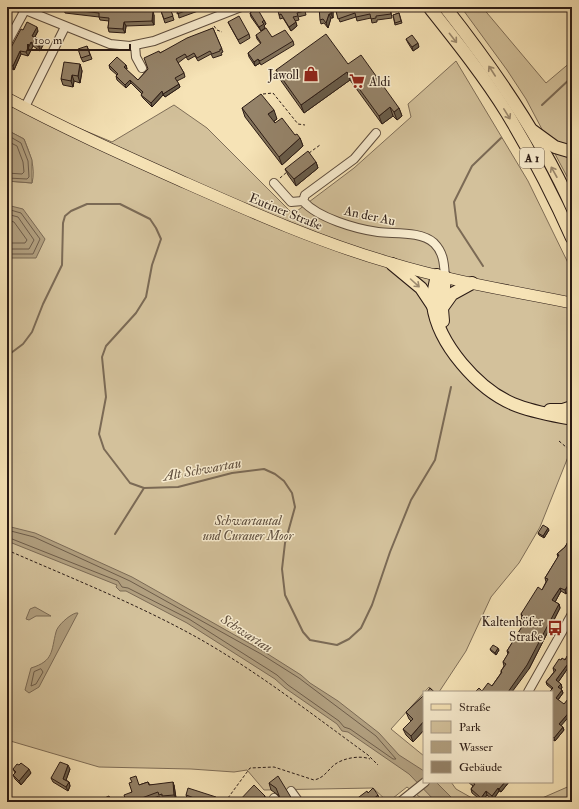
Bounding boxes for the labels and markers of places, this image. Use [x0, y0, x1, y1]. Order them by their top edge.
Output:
shop icon: Jawoll [302, 65, 320, 83]
place label: Jawoll [267, 67, 300, 83]
supermarket icon: Aldi [348, 72, 366, 90]
place label: Aldi [368, 74, 391, 90]
place label: Kaltenhöfer Straße [481, 614, 544, 645]
bus stop icon: Kaltenhöfer Straße [546, 619, 564, 637]

